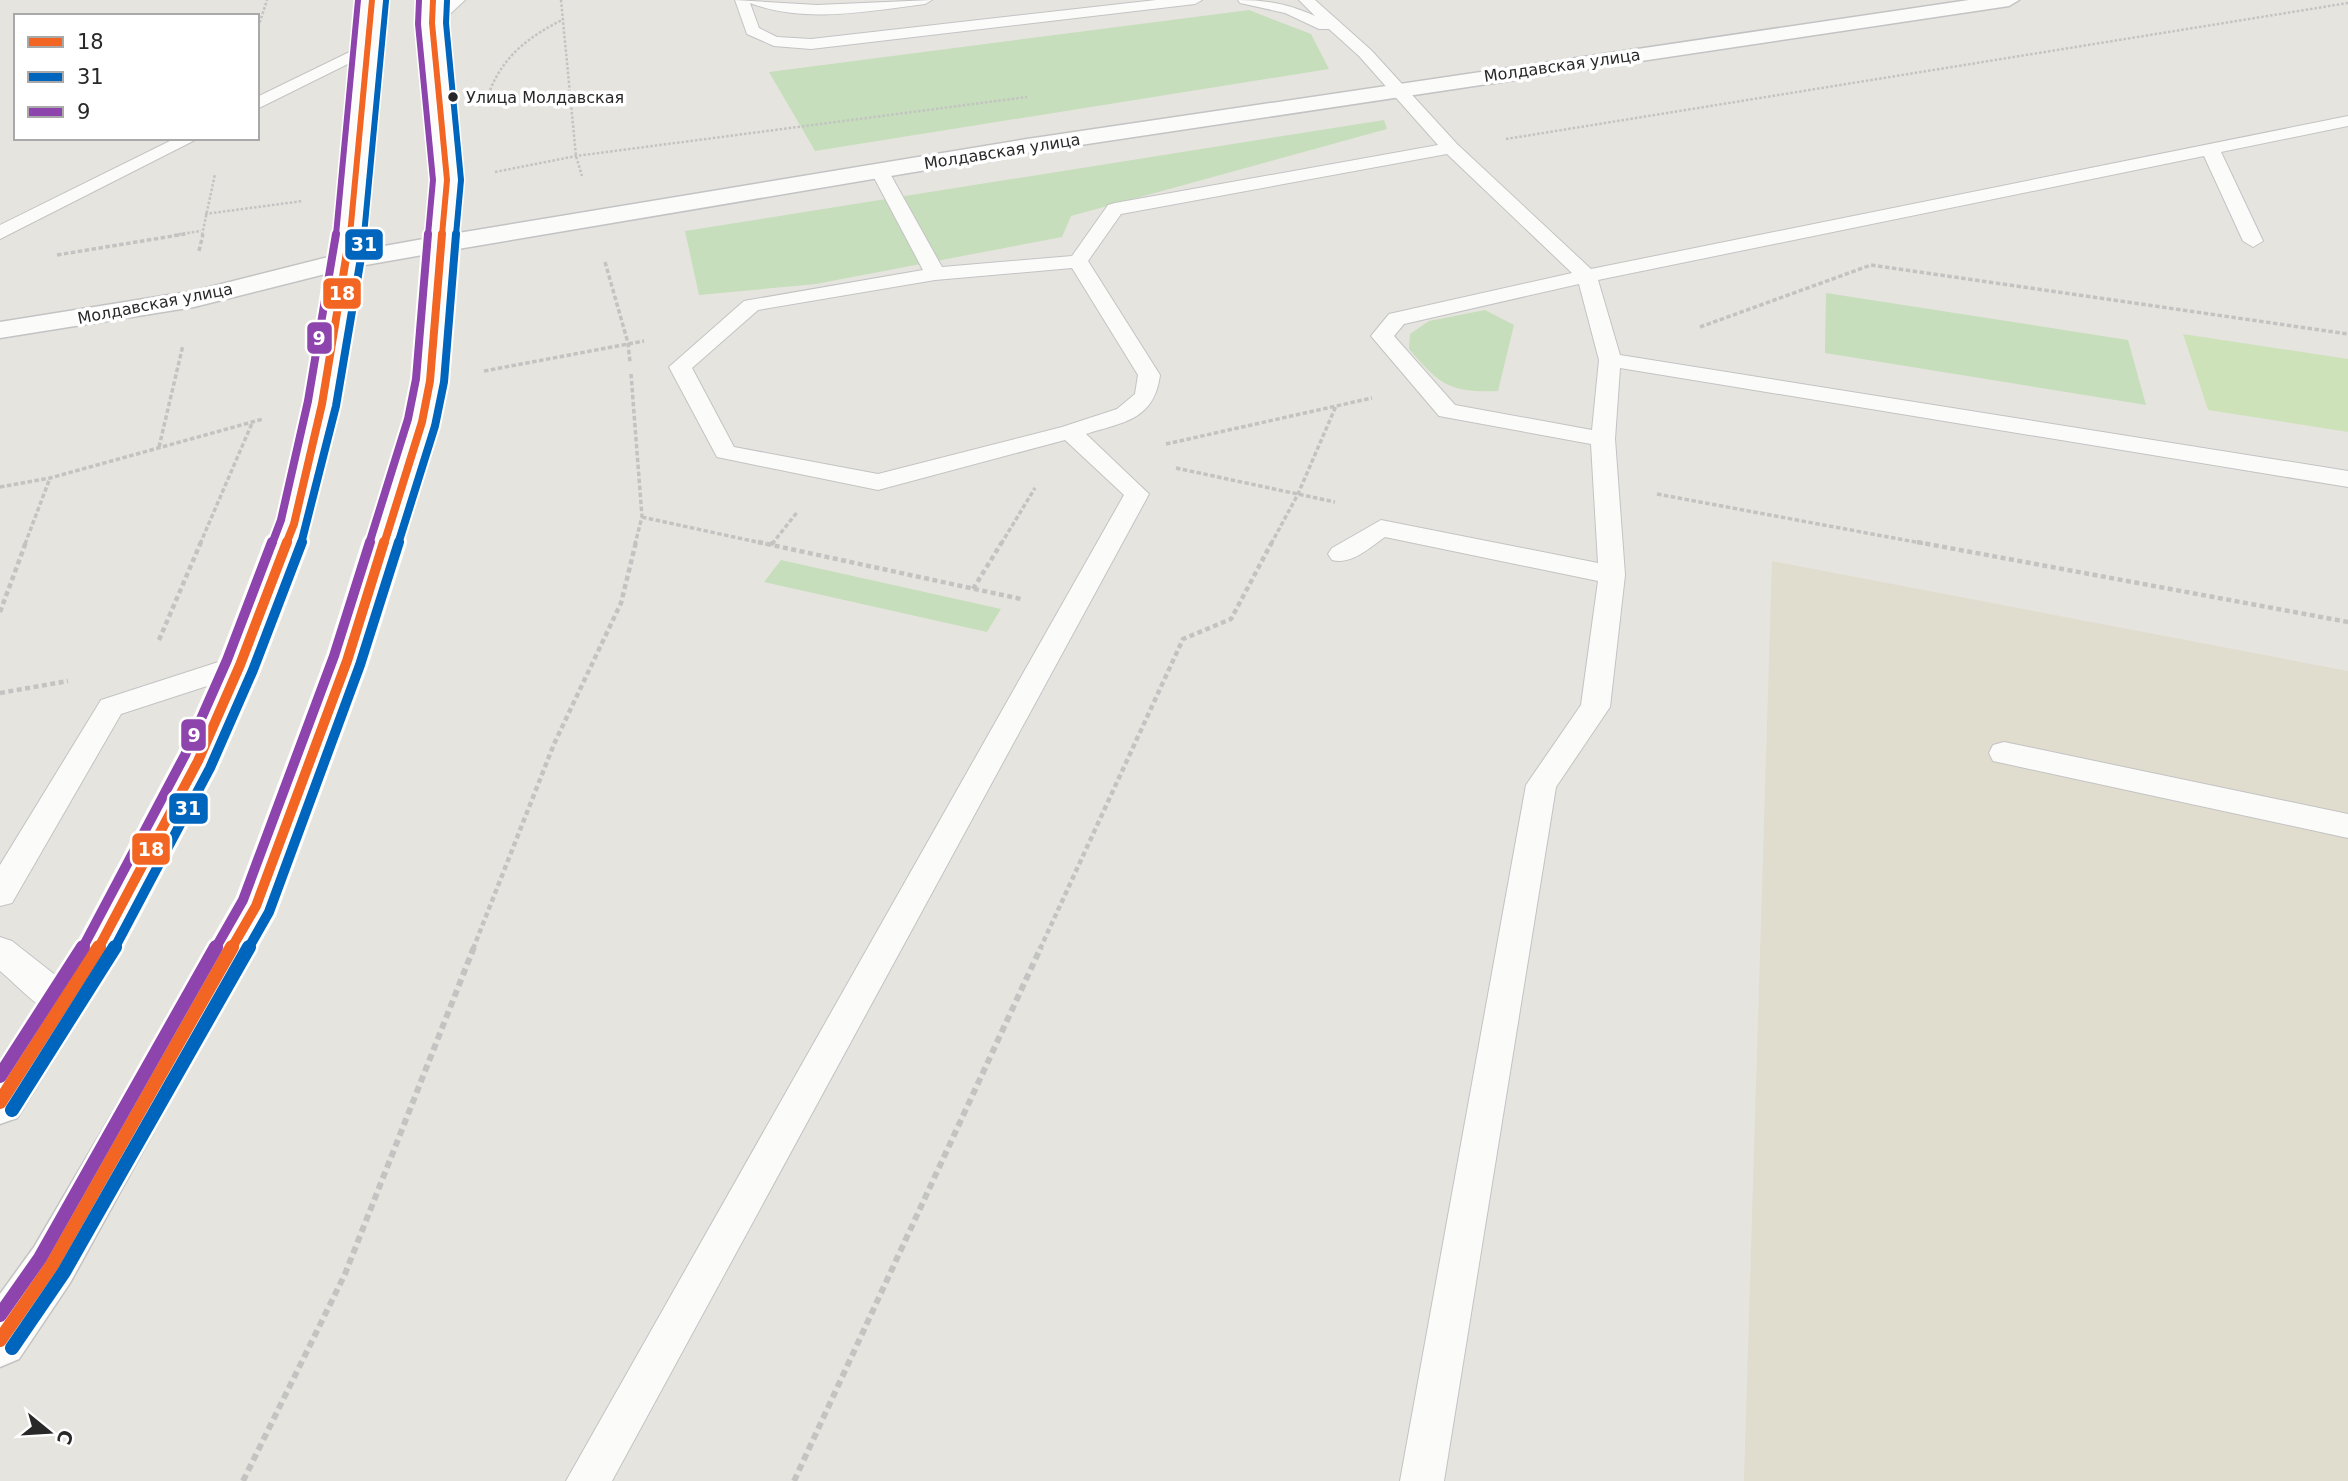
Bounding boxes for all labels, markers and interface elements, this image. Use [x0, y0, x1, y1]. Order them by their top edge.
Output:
legend [14, 14, 259, 140]
text: 18 [77, 30, 104, 54]
street label: Молдавская улица [1483, 45, 1642, 86]
text: 31 [77, 65, 104, 89]
place label: Улица Молдавская [466, 88, 624, 107]
marker: Улица Молдавская [446, 90, 460, 104]
text: 9 [77, 100, 90, 124]
street label: Молдавская улица [923, 130, 1082, 173]
line badge: 31 [344, 228, 384, 261]
text: 31 [351, 233, 377, 255]
line badge: 18 [322, 277, 362, 310]
street label: Молдавская улица [76, 279, 234, 328]
text: 18 [329, 282, 355, 304]
line badge: 9 [306, 321, 333, 355]
text: 9 [312, 327, 326, 349]
line badge: 9 [180, 718, 207, 752]
text: 9 [187, 724, 201, 746]
line badge: 31 [168, 792, 209, 825]
text: 31 [175, 797, 201, 819]
line badge: 18 [131, 832, 171, 866]
text: 18 [138, 838, 164, 860]
north arrow [14, 1397, 84, 1467]
text: С [53, 1427, 78, 1447]

